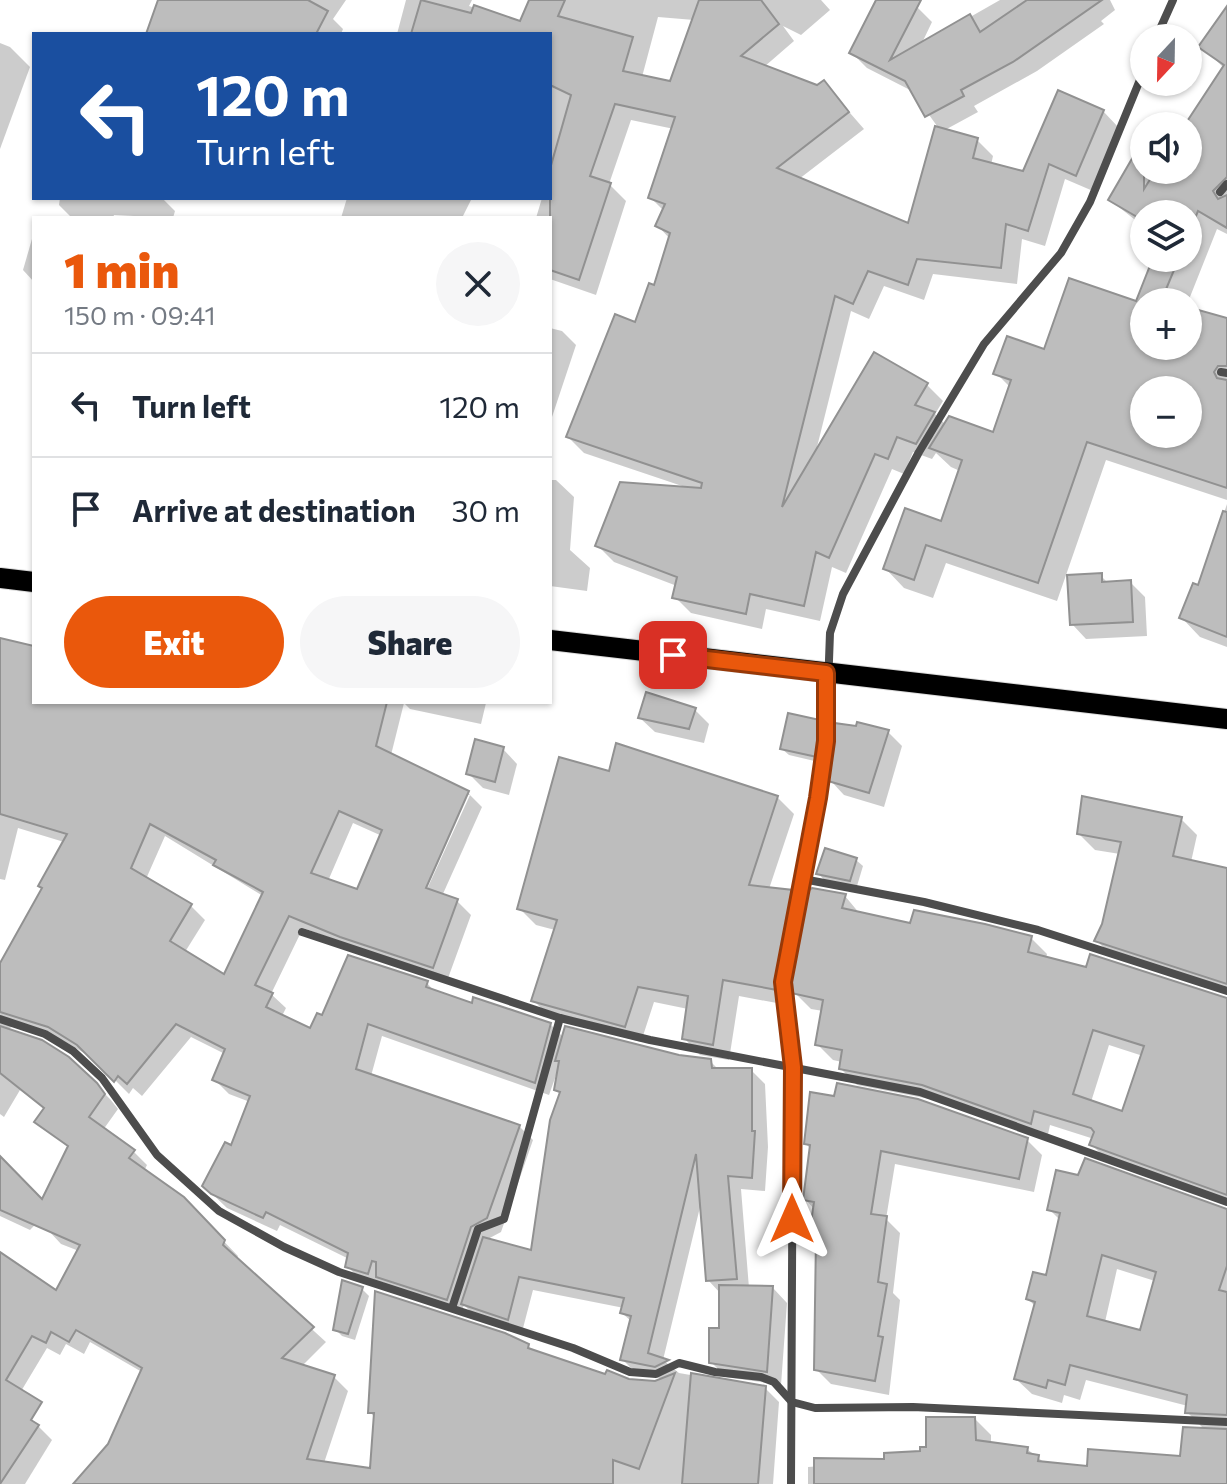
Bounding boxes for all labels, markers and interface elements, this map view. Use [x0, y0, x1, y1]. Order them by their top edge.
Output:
north arrow [1130, 24, 1202, 96]
map controls [1130, 24, 1202, 448]
text: 120 m [196, 59, 350, 128]
icon: left [64, 64, 168, 168]
button: sound [1130, 112, 1202, 184]
text: Turn left [196, 128, 335, 172]
button: layers [1130, 200, 1202, 272]
text: 1 min [64, 239, 179, 298]
button: close [436, 242, 520, 326]
button: + [1130, 288, 1202, 360]
text: 150 m · 09:41 [64, 299, 216, 330]
button: − [1130, 376, 1202, 448]
icon: left [64, 383, 108, 427]
text: Turn left [132, 387, 251, 424]
text: 120 m [439, 387, 520, 424]
icon: arrive [64, 487, 108, 531]
text: Arrive at destination [132, 491, 416, 528]
text: 30 m [451, 491, 520, 528]
button: Exit [64, 596, 284, 688]
button: Share [300, 596, 520, 688]
pin [639, 621, 707, 689]
icon: arrive [651, 633, 695, 677]
position arrow [750, 1177, 834, 1261]

